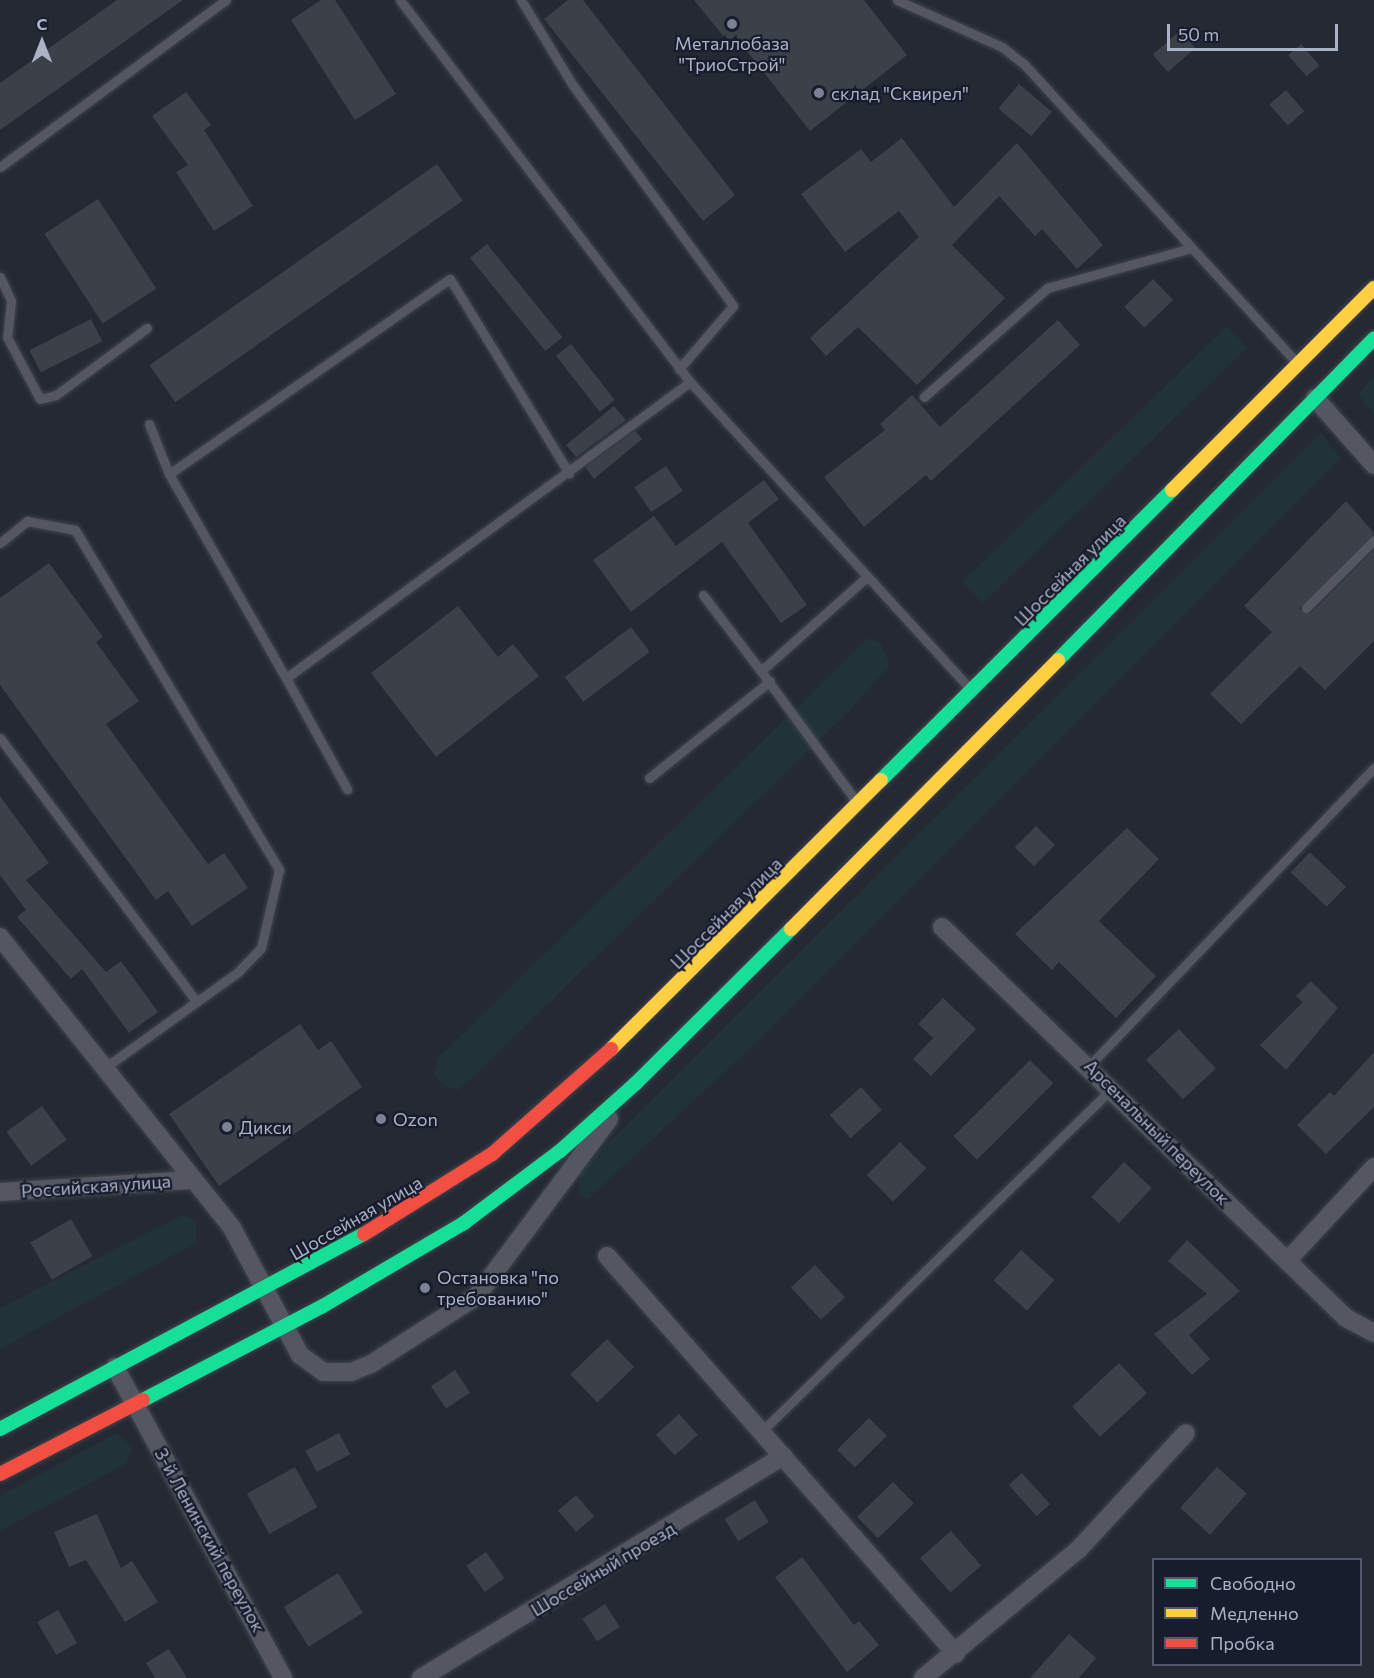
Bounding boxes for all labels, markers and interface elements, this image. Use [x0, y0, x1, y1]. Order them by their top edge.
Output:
north arrow [12, 12, 72, 72]
scale bar [1170, 12, 1341, 50]
text: С [37, 14, 47, 33]
marker: Металлобаза "ТриоСтрой" [725, 17, 739, 31]
text: 50 m [1178, 23, 1219, 45]
place label: Металлобаза "ТриоСтрой" [675, 33, 789, 76]
place label: склад "Сквирел" [831, 82, 969, 104]
marker: склад "Сквирел" [812, 86, 826, 100]
street label: Шоссейная улица [1010, 510, 1130, 630]
street label: Шоссейная улица [666, 853, 786, 973]
street label: Арсенальный переулок [1080, 1055, 1234, 1209]
place label: Ozon [393, 1108, 438, 1130]
marker: Ozon [374, 1112, 388, 1126]
place label: Дикси [239, 1116, 292, 1138]
marker: Дикси [220, 1120, 234, 1134]
street label: Российская улица [20, 1170, 172, 1202]
street label: Шоссейная улица [286, 1171, 426, 1265]
place label: Остановка "по требованию" [437, 1267, 559, 1310]
marker: Остановка "по требованию" [418, 1281, 432, 1295]
street label: 3-й Ленинский переулок [150, 1444, 270, 1636]
street label: Шоссейный проезд [527, 1517, 679, 1621]
legend [1152, 1558, 1362, 1666]
text: Свободно [1210, 1572, 1296, 1594]
text: Медленно [1210, 1602, 1299, 1624]
text: Пробка [1210, 1632, 1275, 1654]

